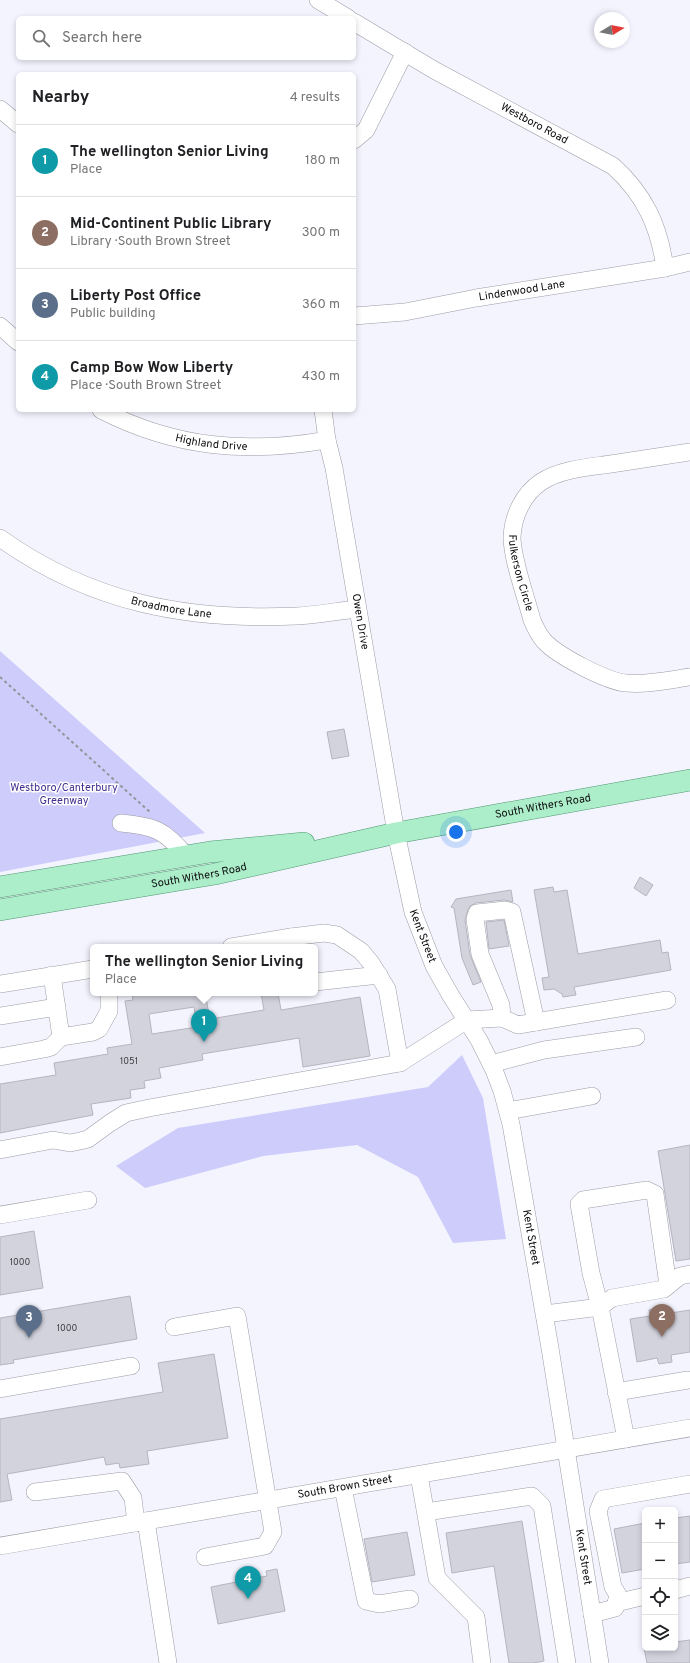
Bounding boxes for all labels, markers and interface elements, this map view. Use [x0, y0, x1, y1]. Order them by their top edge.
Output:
north arrow [594, 12, 630, 48]
search box [16, 16, 356, 60]
icon: search [30, 27, 52, 49]
text: Search here [62, 29, 142, 48]
text: Nearby [32, 87, 89, 109]
text: 4 results [290, 90, 340, 106]
street label: Westboro Road [498, 100, 570, 148]
text: The wellington Senior Living [70, 143, 269, 162]
text: 1 [42, 153, 48, 169]
text: 180 m [305, 153, 340, 169]
text: Place [70, 162, 102, 178]
text: Mid-Continent Public Library [70, 215, 272, 234]
text: 2 [41, 225, 49, 241]
text: 300 m [302, 225, 340, 241]
text: Library · South Brown Street [70, 234, 231, 250]
street label: Lindenwood Lane [478, 277, 566, 304]
text: Liberty Post Office [70, 287, 201, 306]
text: 3 [41, 297, 49, 313]
text: 360 m [302, 297, 340, 313]
text: Public building [70, 306, 156, 322]
text: Camp Bow Wow Liberty [70, 359, 233, 378]
text: 4 [41, 369, 49, 385]
text: 430 m [302, 369, 340, 385]
text: Place · South Brown Street [70, 378, 221, 394]
street label: Highland Drive [174, 431, 248, 454]
street label: Fulkerson Circle [505, 534, 536, 613]
street label: Owen Drive [348, 593, 372, 651]
street label: Broadmore Lane [129, 594, 212, 622]
park label: Westboro/Canterbury Greenway [10, 781, 118, 808]
street label: South Withers Road [494, 791, 592, 822]
your location [446, 822, 466, 842]
street label: South Withers Road [150, 860, 248, 892]
street label: Kent Street [406, 907, 439, 965]
popup [90, 944, 318, 996]
text: The wellington Senior Living [105, 953, 303, 972]
text: Place [105, 972, 137, 988]
pin: 1 [191, 1009, 217, 1042]
house number: 1051 [120, 1056, 138, 1067]
street label: Kent Street [519, 1208, 542, 1266]
house number: 1000 [10, 1257, 30, 1268]
pin: 2 [649, 1304, 675, 1337]
pin: 3 [16, 1305, 42, 1338]
house number: 1000 [57, 1323, 77, 1334]
street label: South Brown Street [297, 1472, 393, 1502]
map controls [642, 1507, 678, 1651]
button: + [642, 1507, 678, 1543]
street label: Kent Street [572, 1528, 594, 1586]
button: − [642, 1543, 678, 1579]
pin: 4 [235, 1566, 261, 1599]
button: locate [642, 1579, 678, 1615]
button: layers [642, 1615, 678, 1651]

